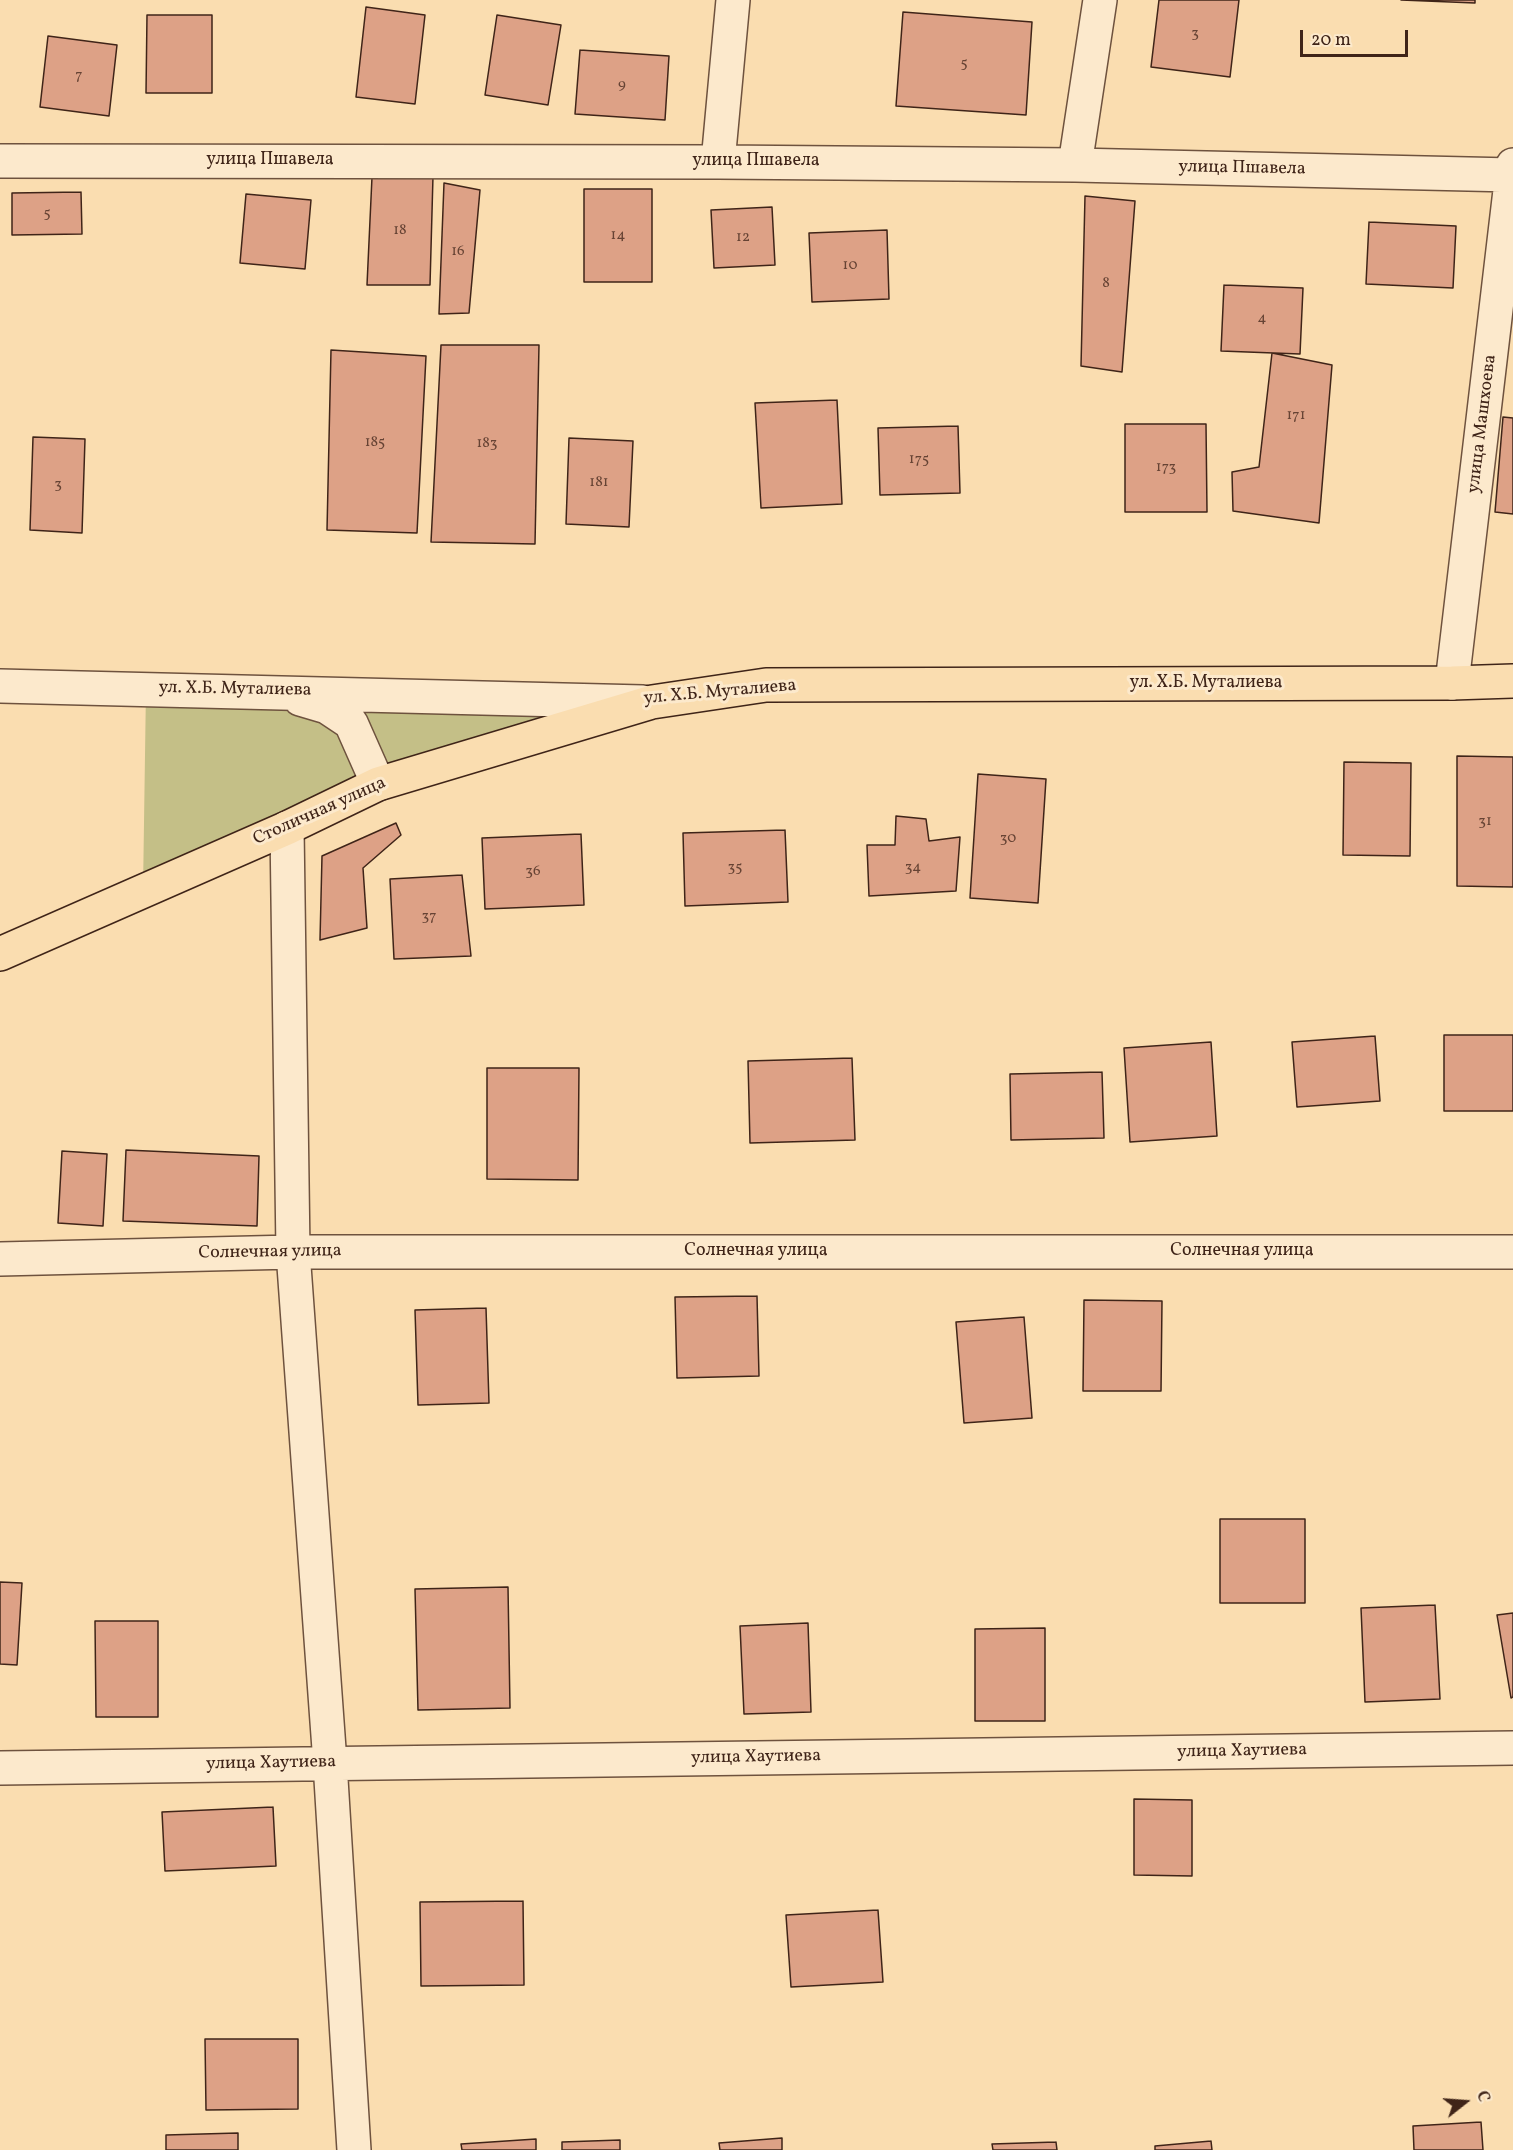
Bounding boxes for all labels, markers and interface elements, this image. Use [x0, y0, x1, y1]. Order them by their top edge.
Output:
scale bar [1303, 18, 1411, 56]
house number: 3 [1191, 25, 1199, 43]
text: 20 m [1311, 28, 1351, 53]
house number: 5 [960, 55, 968, 73]
house number: 7 [75, 67, 83, 85]
house number: 9 [618, 76, 626, 94]
street label: улица Пшавела [206, 150, 334, 172]
street label: улица Пшавела [692, 151, 820, 173]
street label: улица Пшавела [1178, 157, 1306, 181]
house number: 5 [43, 205, 51, 223]
house number: 18 [393, 222, 407, 240]
house number: 14 [611, 227, 625, 245]
house number: 12 [736, 229, 750, 247]
house number: 16 [451, 243, 465, 261]
house number: 10 [843, 257, 857, 275]
house number: 8 [1102, 275, 1110, 293]
house number: 4 [1258, 310, 1266, 328]
street label: улица Машхоева [1464, 353, 1502, 495]
house number: 171 [1287, 407, 1305, 425]
house number: 185 [365, 434, 385, 452]
house number: 183 [476, 435, 498, 453]
house number: 175 [909, 451, 929, 469]
house number: 173 [1156, 459, 1176, 477]
house number: 181 [589, 474, 609, 492]
house number: 3 [54, 476, 62, 494]
street label: ул. Х.Б. Муталиева [1129, 673, 1283, 695]
street label: ул. Х.Б. Муталиева [643, 676, 797, 710]
street label: ул. Х.Б. Муталиева [158, 678, 312, 702]
street label: Столичная улица [250, 773, 390, 851]
house number: 31 [1478, 813, 1492, 831]
house number: 30 [1000, 830, 1016, 848]
house number: 35 [728, 859, 742, 877]
house number: 34 [905, 859, 921, 877]
house number: 36 [525, 863, 541, 881]
house number: 37 [422, 908, 436, 926]
street label: Солнечная улица [198, 1241, 342, 1265]
street label: Солнечная улица [684, 1241, 828, 1263]
street label: Солнечная улица [1170, 1241, 1314, 1263]
street label: улица Хаутиева [1177, 1740, 1307, 1764]
street label: улица Хаутиева [691, 1746, 821, 1770]
street label: улица Хаутиева [206, 1752, 336, 1776]
north arrow [1435, 2072, 1495, 2132]
text: С [1470, 2089, 1494, 2105]

